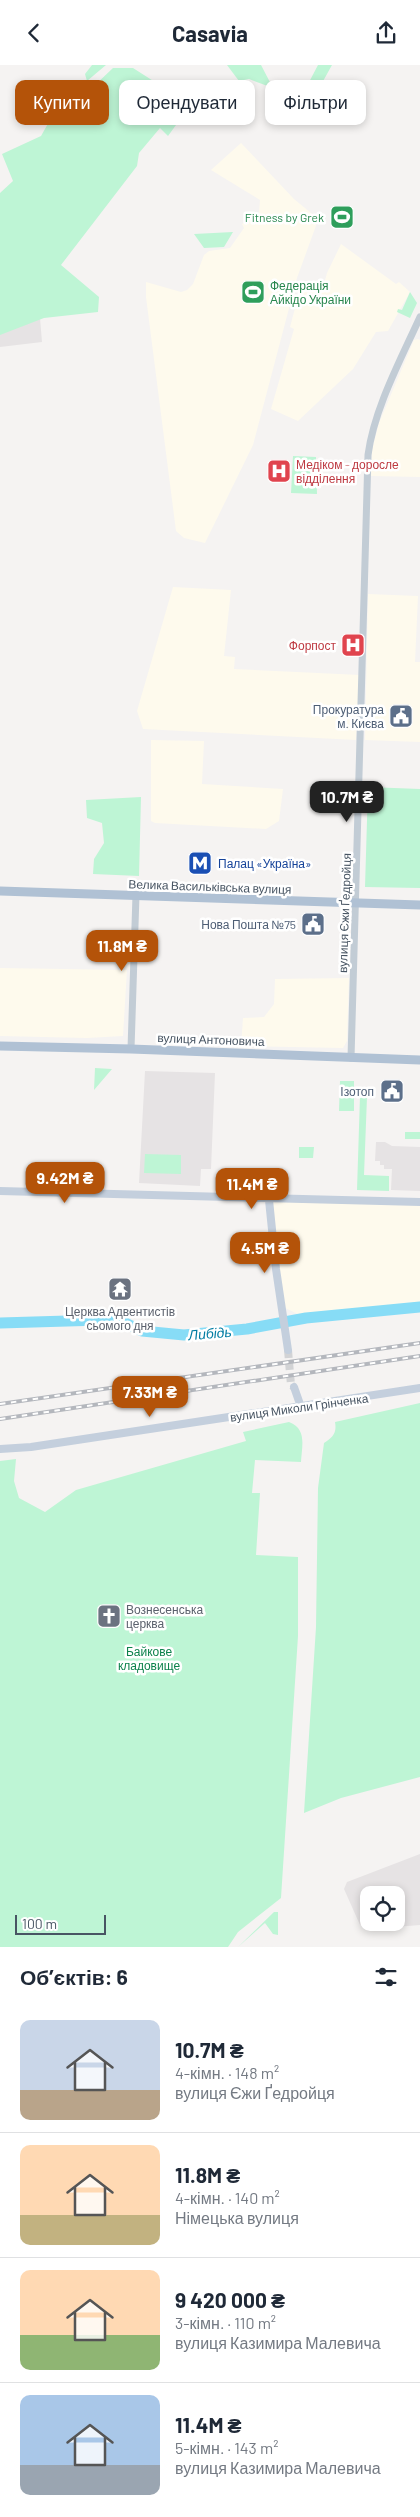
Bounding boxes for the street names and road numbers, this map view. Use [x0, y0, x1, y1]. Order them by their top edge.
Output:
street label: вулиця Єжи Ґедройця [335, 853, 354, 973]
street label: Велика Васильківська вулиця [128, 876, 292, 897]
street label: вулиця Антоновича [157, 1030, 265, 1049]
street label: вулиця Миколи Грінченка [229, 1390, 369, 1425]

